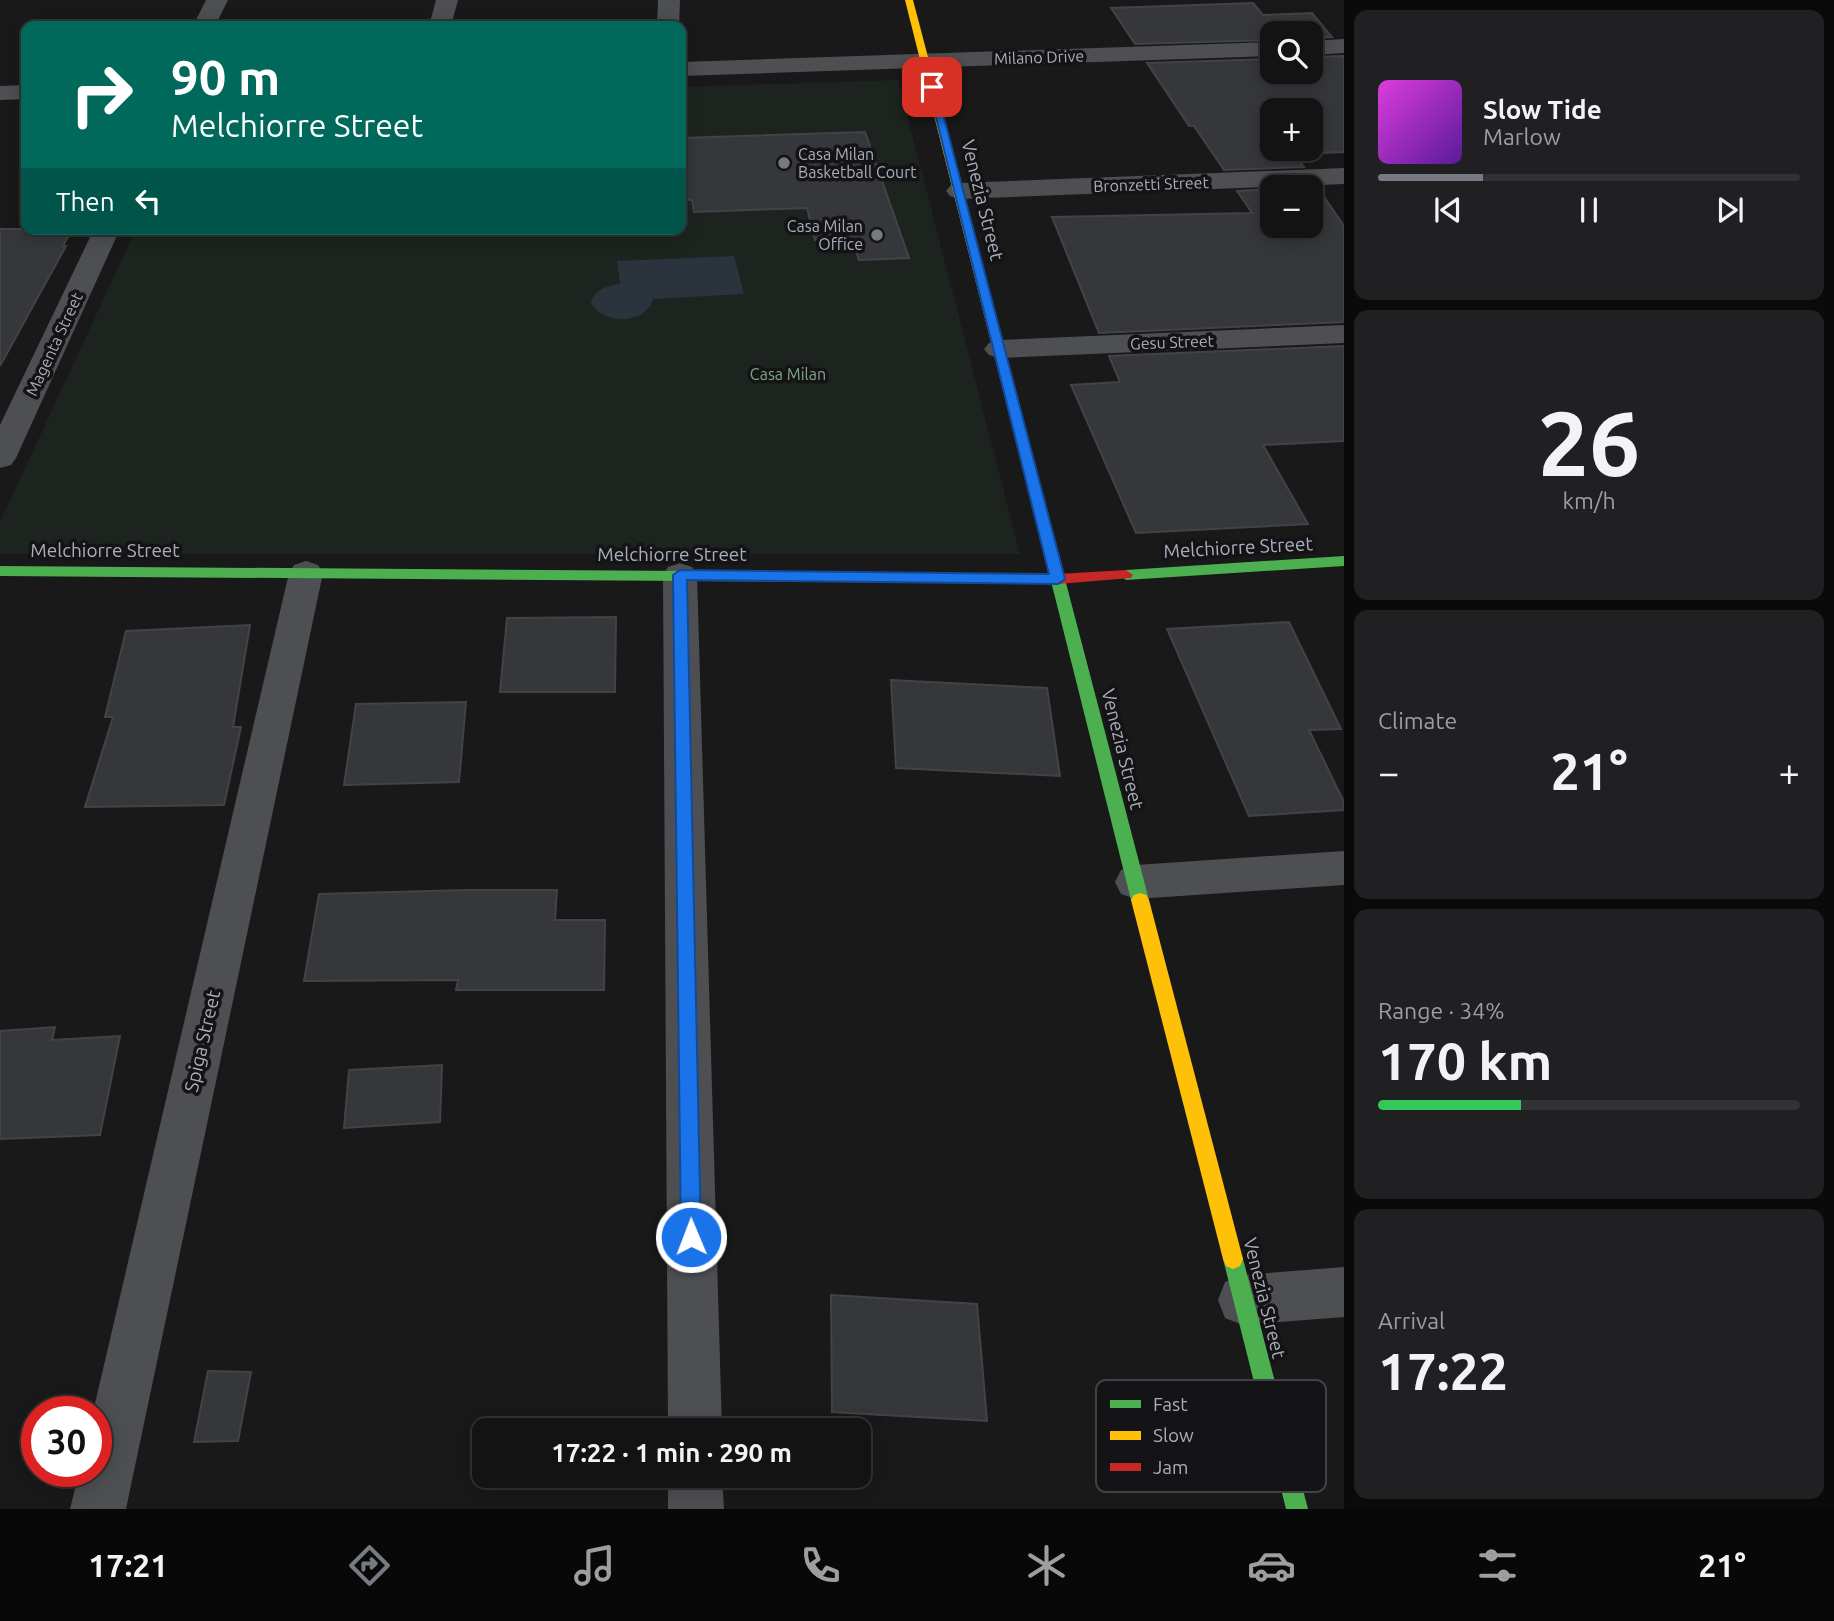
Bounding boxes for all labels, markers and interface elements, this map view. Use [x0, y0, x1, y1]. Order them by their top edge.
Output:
map controls [1260, 21, 1323, 238]
button: search [1260, 21, 1323, 84]
street label: Milano Drive [994, 46, 1084, 68]
icon: right [56, 49, 147, 140]
text: 90 m [171, 49, 280, 104]
pin [902, 57, 962, 117]
icon: arrive [913, 68, 951, 106]
text: Slow Tide [1483, 95, 1602, 124]
button: + [1260, 98, 1323, 161]
text: Melchiorre Street [171, 107, 423, 143]
text: Marlow [1483, 124, 1561, 149]
street label: Venezia Street [957, 137, 1009, 263]
place label: Casa Milan Basketball Court [798, 145, 917, 181]
marker: Casa Milan Basketball Court [776, 155, 792, 171]
street label: Bronzetti Street [1093, 173, 1210, 195]
button: − [1260, 175, 1323, 238]
icon: left [129, 182, 167, 220]
text: Then [56, 187, 115, 216]
icon: previous [1429, 191, 1467, 229]
icon: pause [1570, 191, 1608, 229]
icon: next [1711, 191, 1749, 229]
place label: Casa Milan Office [787, 217, 863, 253]
marker: Casa Milan Office [869, 227, 885, 243]
street label: Magenta Street [22, 289, 86, 399]
street label: Gesu Street [1130, 332, 1215, 352]
park label: Casa Milan [750, 365, 826, 383]
text: 26 [1538, 391, 1640, 493]
text: km/h [1562, 488, 1616, 513]
street label: Melchiorre Street [1163, 532, 1314, 562]
street label: Melchiorre Street [30, 539, 180, 561]
street label: Melchiorre Street [597, 543, 747, 565]
street label: Venezia Street [1097, 686, 1149, 812]
text: Climate [1378, 708, 1457, 733]
text: 21° [1550, 742, 1628, 800]
text: − [1378, 751, 1399, 793]
text: + [1779, 751, 1800, 793]
street label: Spiga Street [180, 987, 225, 1094]
text: Range · 34% [1378, 998, 1505, 1023]
text: 170 km [1378, 1032, 1552, 1090]
position arrow [654, 1200, 728, 1274]
street label: Venezia Street [1239, 1235, 1291, 1361]
text: Arrival [1378, 1308, 1445, 1333]
text: 17:22 [1378, 1342, 1508, 1400]
legend [1096, 1380, 1326, 1492]
text: Fast [1153, 1393, 1188, 1415]
speed limit sign: 30 [21, 1396, 112, 1487]
text: Slow [1153, 1424, 1194, 1446]
text: 17:22 · 1 min · 290 m [551, 1438, 792, 1467]
text: Jam [1153, 1456, 1189, 1478]
icon: directions [345, 1541, 394, 1590]
icon: music [570, 1541, 619, 1590]
icon: phone [796, 1541, 845, 1590]
icon: climate [1022, 1541, 1071, 1590]
icon: car [1247, 1541, 1296, 1590]
icon: filters [1473, 1541, 1522, 1590]
text: 17:21 [88, 1547, 168, 1583]
text: 21° [1698, 1547, 1746, 1583]

